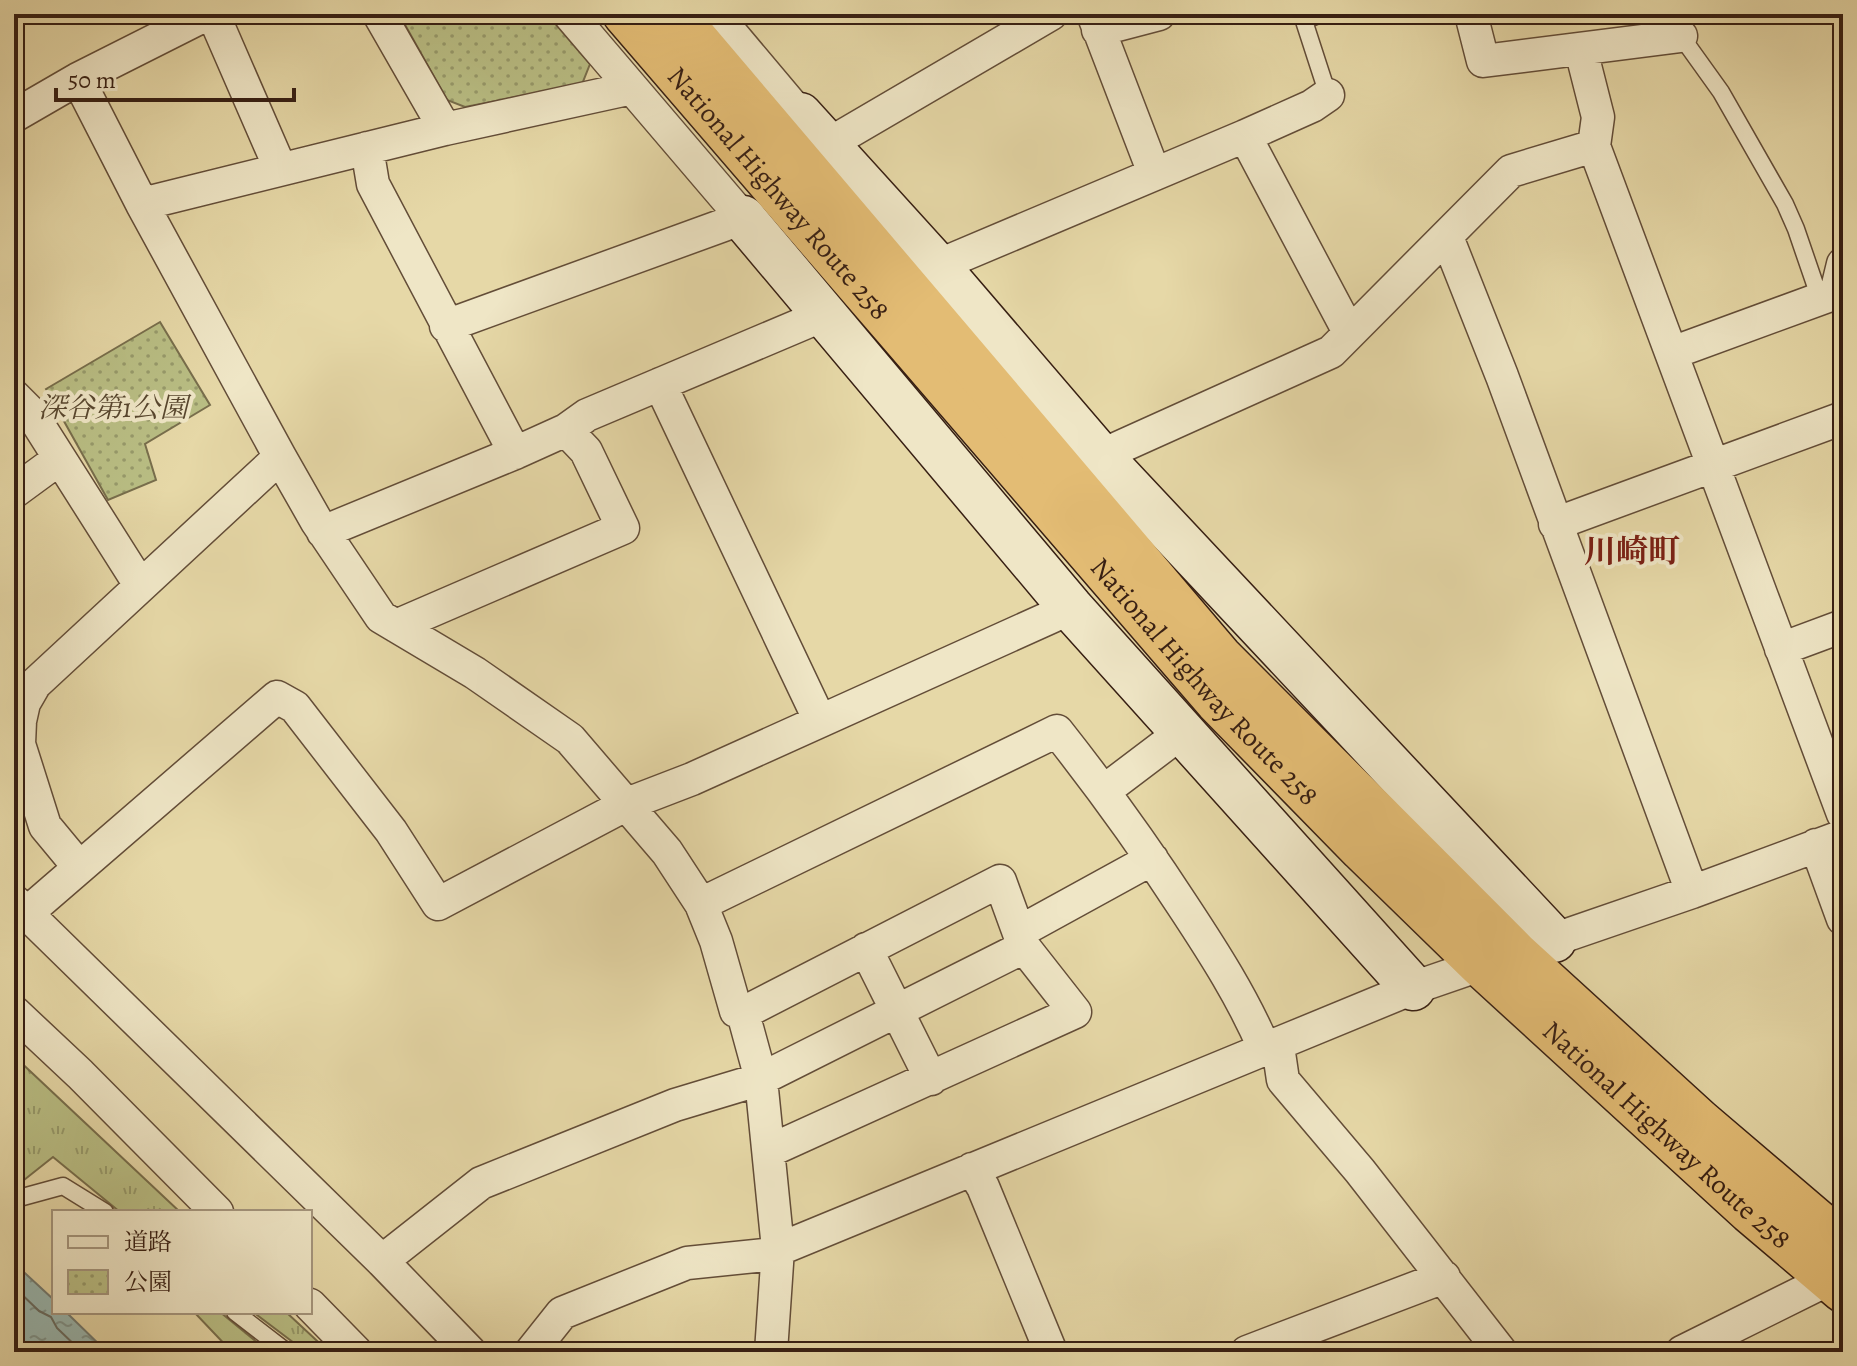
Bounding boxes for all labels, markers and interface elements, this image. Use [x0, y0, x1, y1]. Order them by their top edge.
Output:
scale bar [56, 52, 294, 102]
street label: National Highway Route 258 [658, 59, 898, 328]
text: 50 m [68, 64, 116, 96]
park label: 深谷第1公園 [38, 389, 192, 427]
district label: 川崎町 [1584, 529, 1680, 573]
street label: National Highway Route 258 [1081, 549, 1327, 814]
street label: National Highway Route 258 [1534, 1012, 1799, 1258]
legend [52, 1210, 312, 1314]
text: 道路 [124, 1226, 172, 1258]
text: 公園 [124, 1266, 172, 1298]

